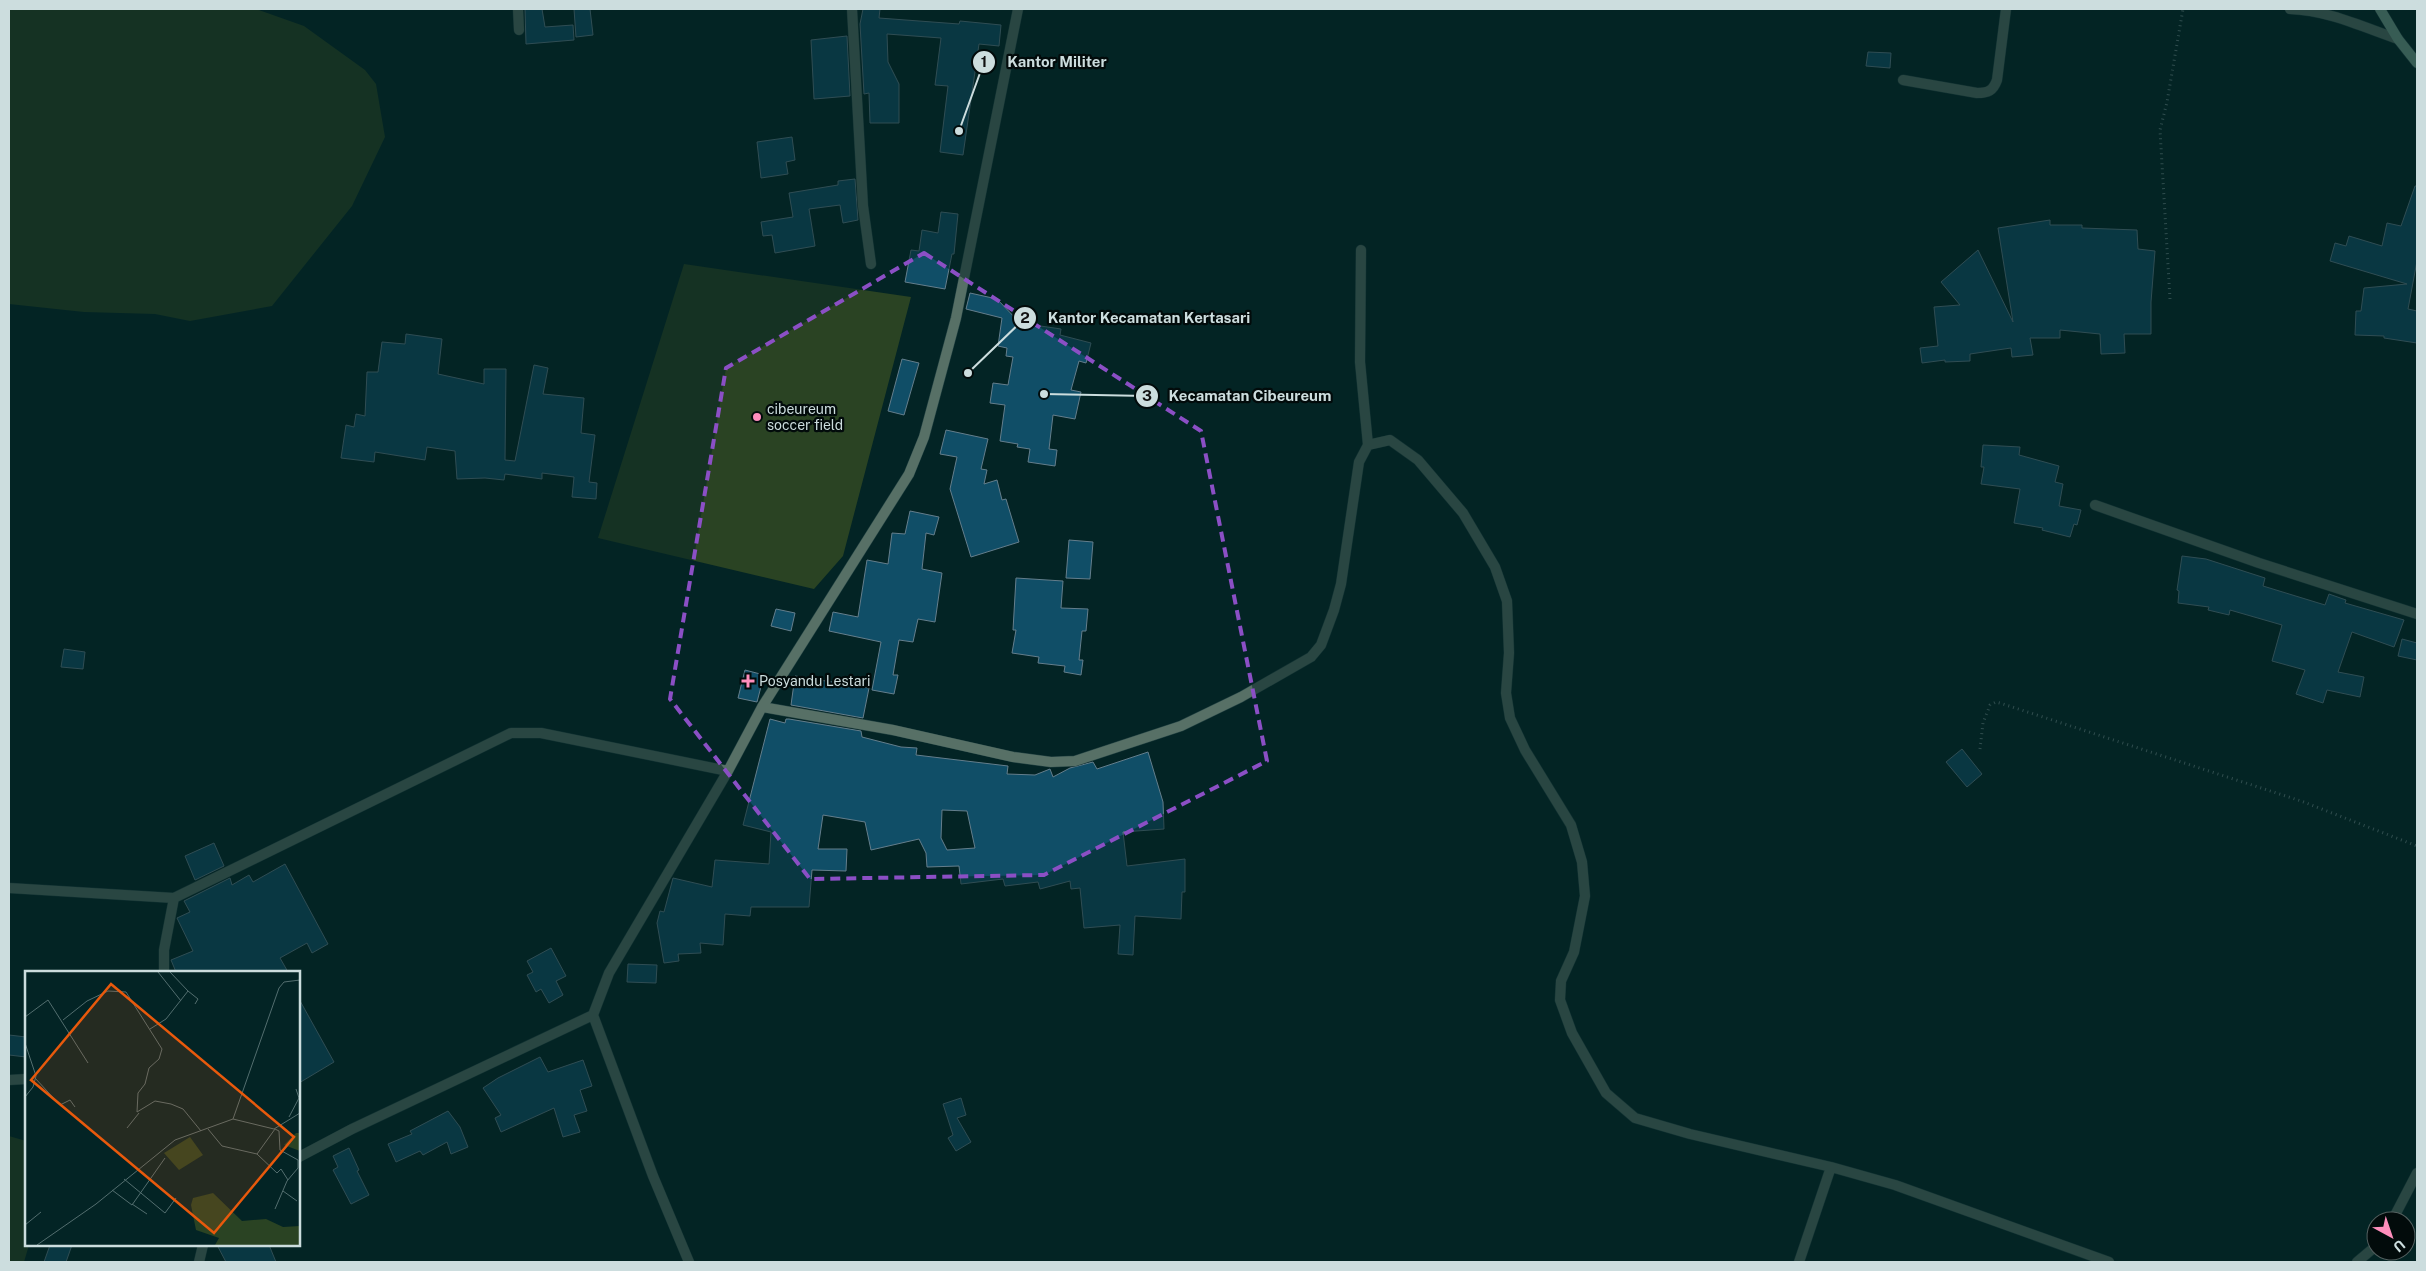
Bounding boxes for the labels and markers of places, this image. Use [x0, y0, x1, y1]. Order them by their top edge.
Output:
callout: Kantor Militer [972, 47, 1116, 77]
callout: Kantor Kecamatan Kertasari [1012, 303, 1260, 333]
callout: Kecamatan Cibeureum [1134, 381, 1342, 411]
place label: cibeureum soccer field [767, 401, 843, 433]
marker: cibeureum soccer field [751, 411, 763, 423]
place label: Posyandu Lestari [759, 673, 870, 689]
marker: Posyandu Lestari [741, 674, 755, 688]

